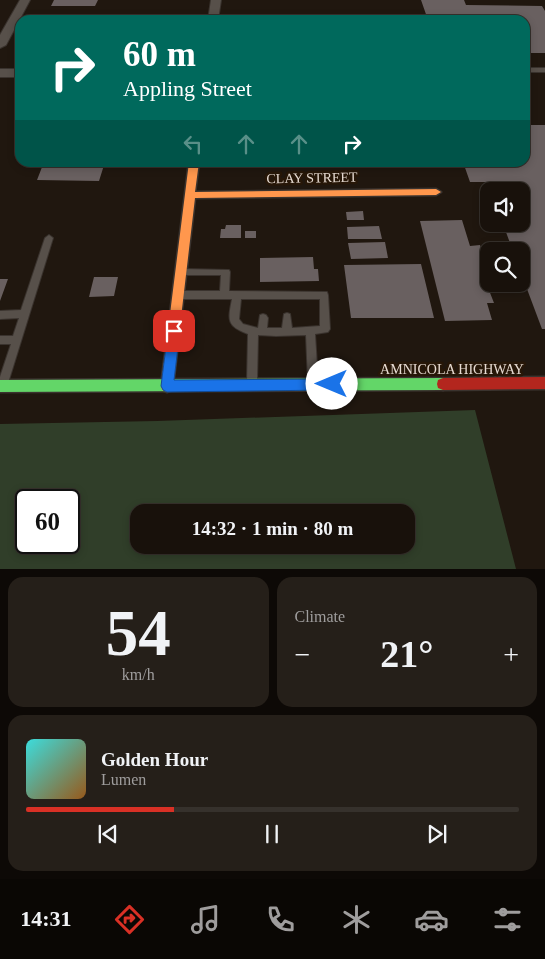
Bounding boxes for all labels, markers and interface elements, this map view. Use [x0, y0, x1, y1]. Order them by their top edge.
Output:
icon: right [40, 35, 105, 100]
text: 60 m [123, 35, 196, 74]
text: Appling Street [123, 76, 252, 101]
icon: left [179, 130, 207, 158]
icon: ahead [232, 130, 260, 158]
icon: ahead [285, 130, 313, 158]
icon: right [338, 130, 366, 158]
street label: CLAY STREET [266, 170, 358, 186]
map controls [480, 182, 530, 292]
button: sound [480, 182, 530, 232]
button: search [480, 242, 530, 292]
pin [153, 310, 195, 352]
icon: arrive [160, 317, 188, 345]
position arrow [305, 357, 357, 409]
street label: AMNICOLA HIGHWAY [380, 362, 524, 377]
speed limit sign: 60 [15, 489, 80, 554]
text: 14:32 · 1 min · 80 m [192, 518, 353, 539]
text: 54 [106, 597, 171, 669]
text: Climate [295, 608, 345, 625]
text: 21° [380, 633, 433, 675]
text: − [295, 639, 310, 670]
text: + [503, 639, 519, 670]
text: km/h [122, 666, 155, 683]
text: Golden Hour [101, 749, 208, 770]
text: Lumen [101, 771, 146, 788]
icon: previous [94, 820, 122, 848]
icon: pause [258, 820, 286, 848]
icon: next [423, 820, 451, 848]
icon: directions [112, 902, 147, 937]
icon: music [188, 902, 223, 937]
icon: phone [263, 902, 298, 937]
icon: climate [339, 902, 374, 937]
icon: car [414, 902, 449, 937]
icon: filters [490, 902, 525, 937]
text: 14:31 [20, 906, 72, 931]

